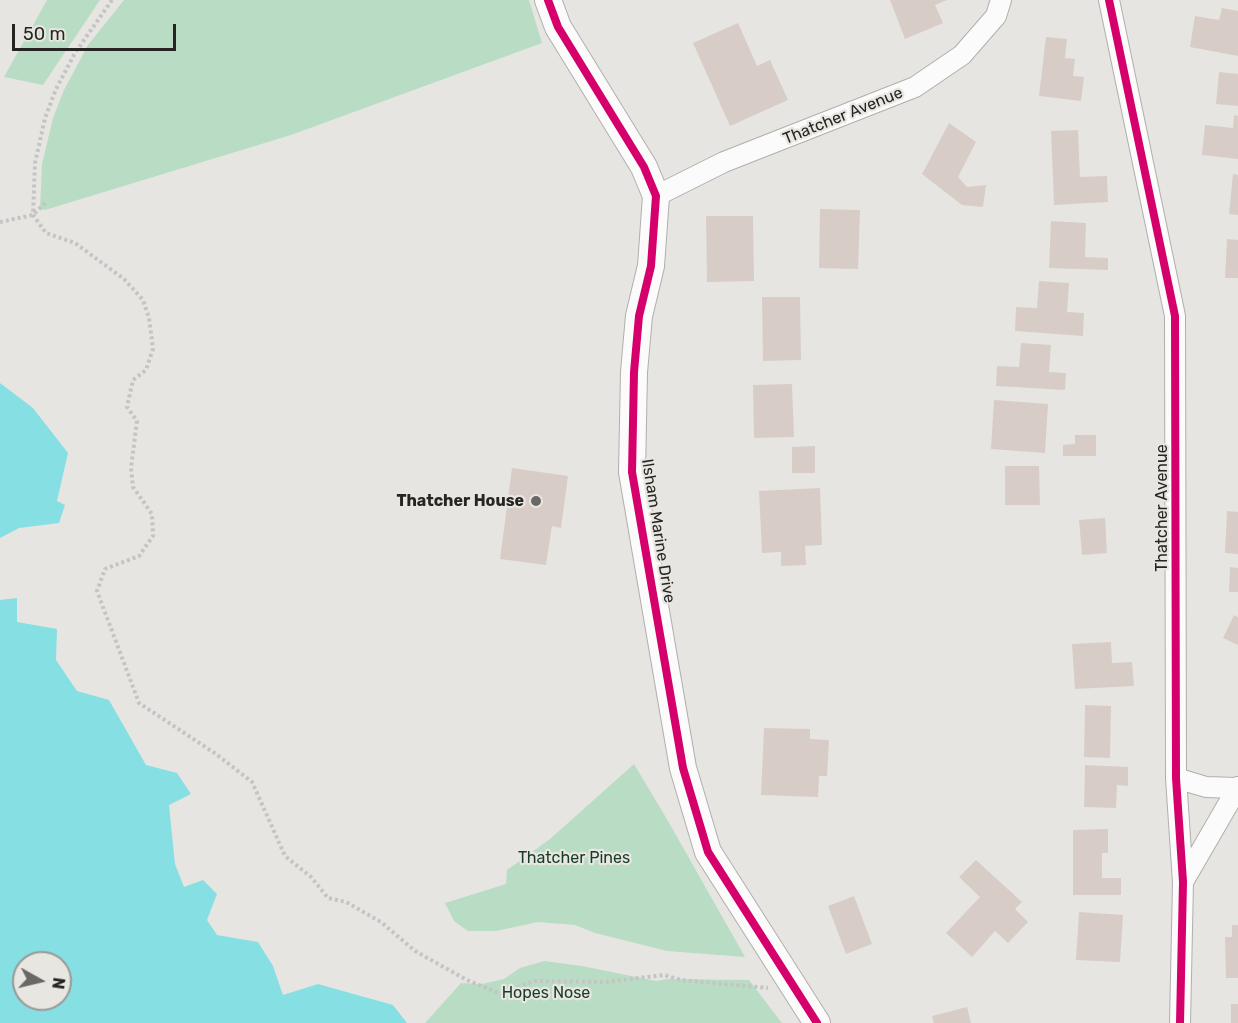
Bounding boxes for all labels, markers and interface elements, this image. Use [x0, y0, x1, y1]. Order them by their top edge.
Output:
scale bar [15, 12, 178, 50]
text: 50 m [23, 23, 66, 45]
street label: Thatcher Avenue [780, 83, 906, 149]
street label: Thatcher Avenue [1152, 444, 1172, 572]
street label: Ilsham Marine Drive [637, 458, 679, 604]
place label: Thatcher House [397, 491, 524, 511]
marker: Thatcher House [529, 494, 543, 508]
park label: Thatcher Pines [518, 848, 630, 868]
north arrow [12, 951, 72, 1011]
text: N [48, 976, 69, 990]
park label: Hopes Nose [502, 983, 590, 1003]

